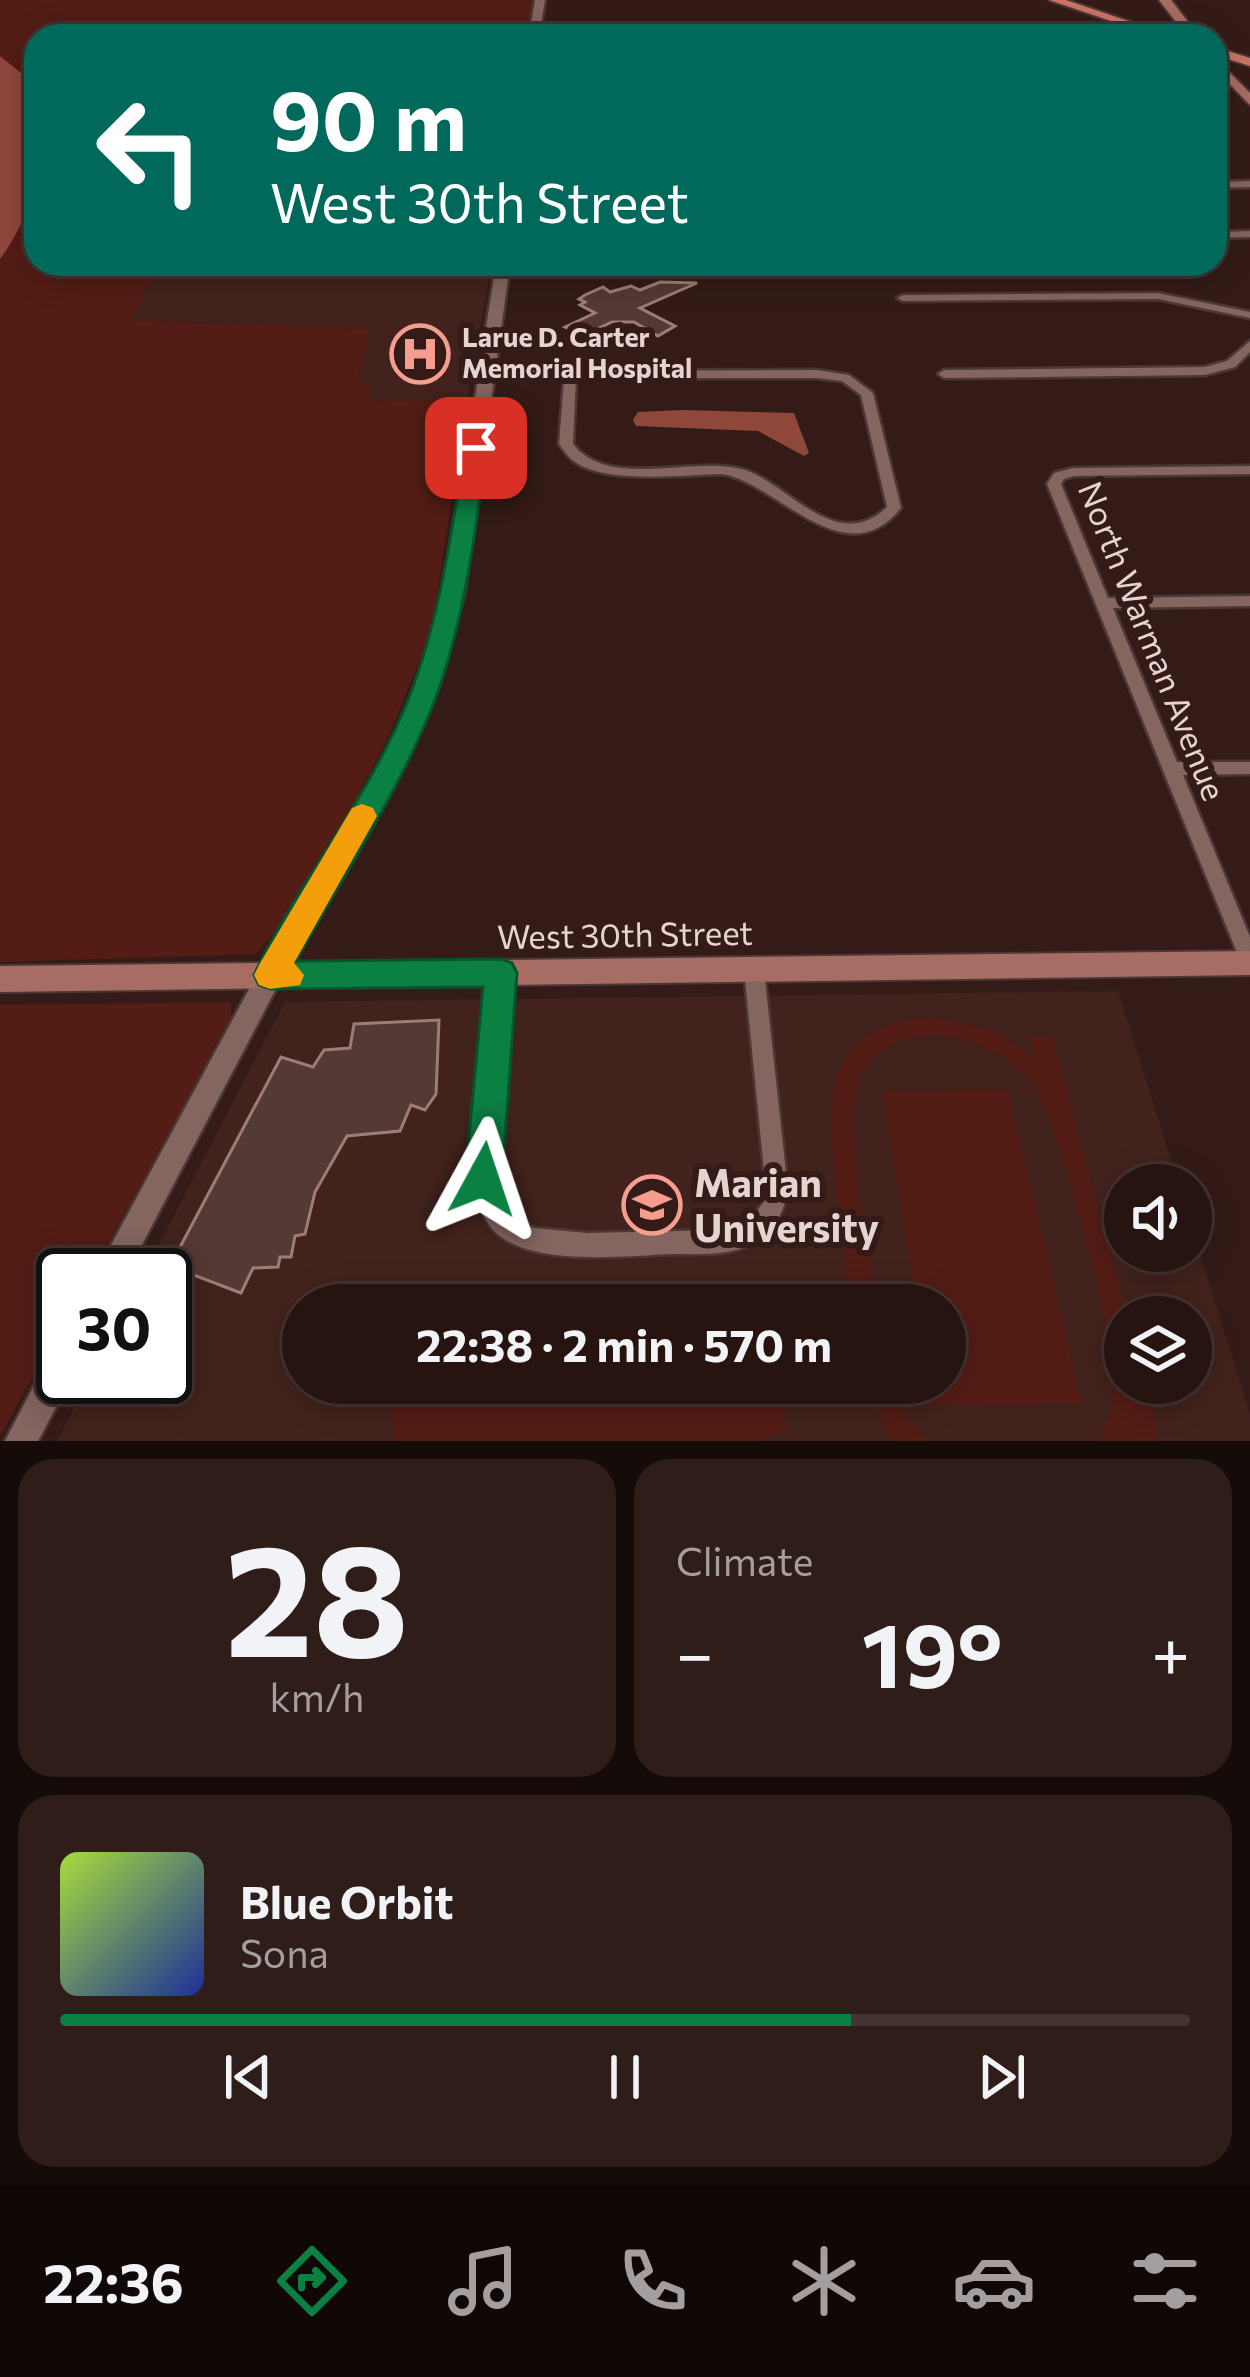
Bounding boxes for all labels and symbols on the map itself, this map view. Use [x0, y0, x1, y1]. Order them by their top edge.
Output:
place label: Larue D. Carter Memorial Hospital [462, 320, 692, 384]
hospital icon: Larue D. Carter Memorial Hospital [389, 323, 451, 385]
pin [425, 397, 527, 499]
street label: North Warman Avenue [1071, 475, 1236, 806]
street label: West 30th Street [497, 911, 753, 956]
position arrow [420, 1116, 546, 1242]
place label: Marian University [694, 1157, 879, 1250]
school or university icon: Marian University [621, 1174, 683, 1236]
speed limit sign: 30 [36, 1248, 192, 1404]

